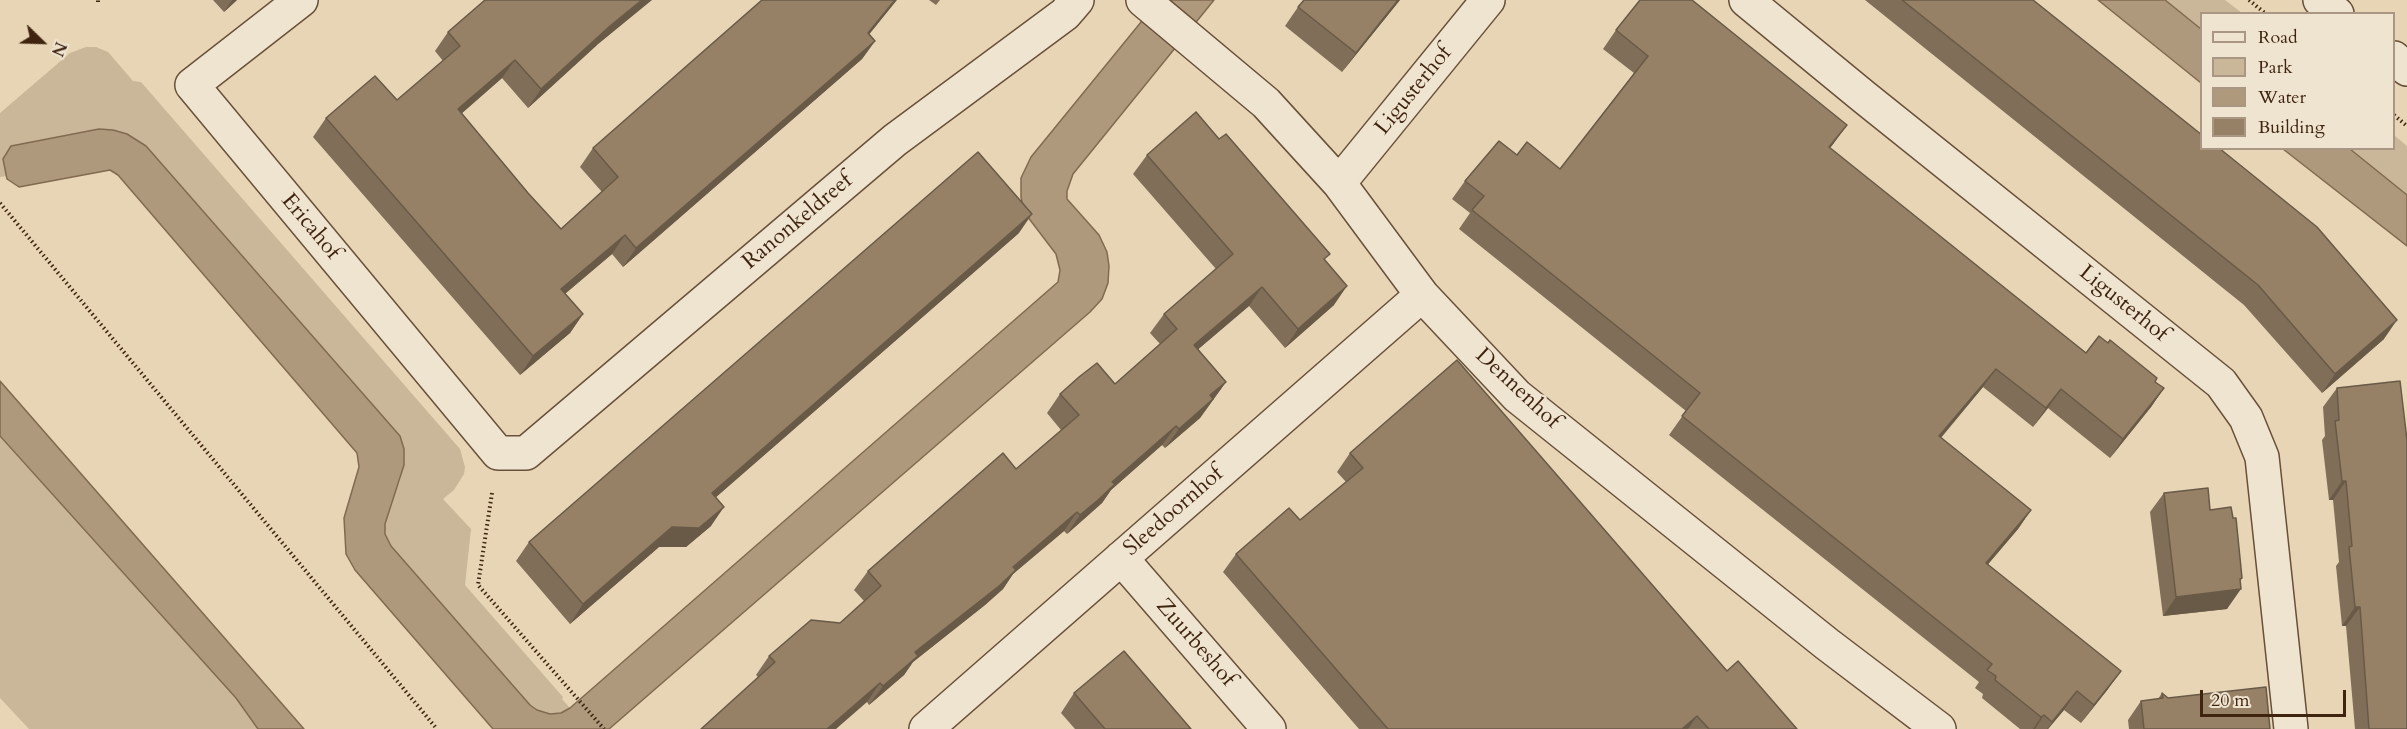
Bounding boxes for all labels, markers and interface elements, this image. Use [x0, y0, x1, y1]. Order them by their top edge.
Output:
north arrow [12, 12, 72, 72]
legend [2200, 12, 2395, 150]
text: Road [2258, 25, 2298, 50]
text: N [46, 38, 71, 60]
street label: Ligusterhof [1370, 41, 1458, 141]
text: Park [2258, 55, 2293, 80]
text: Water [2258, 85, 2306, 110]
text: Building [2258, 115, 2325, 140]
street label: Ranonkeldreef [738, 168, 858, 276]
street label: Ericahof [275, 189, 345, 265]
street label: Ligusterhof [2073, 260, 2173, 348]
street label: Dennenhof [1469, 343, 1565, 435]
street label: Sleedoornhof [1119, 462, 1229, 562]
street label: Zuurbeshof [1150, 594, 1240, 692]
scale bar [2203, 678, 2348, 716]
text: 20 m [2211, 688, 2250, 713]

